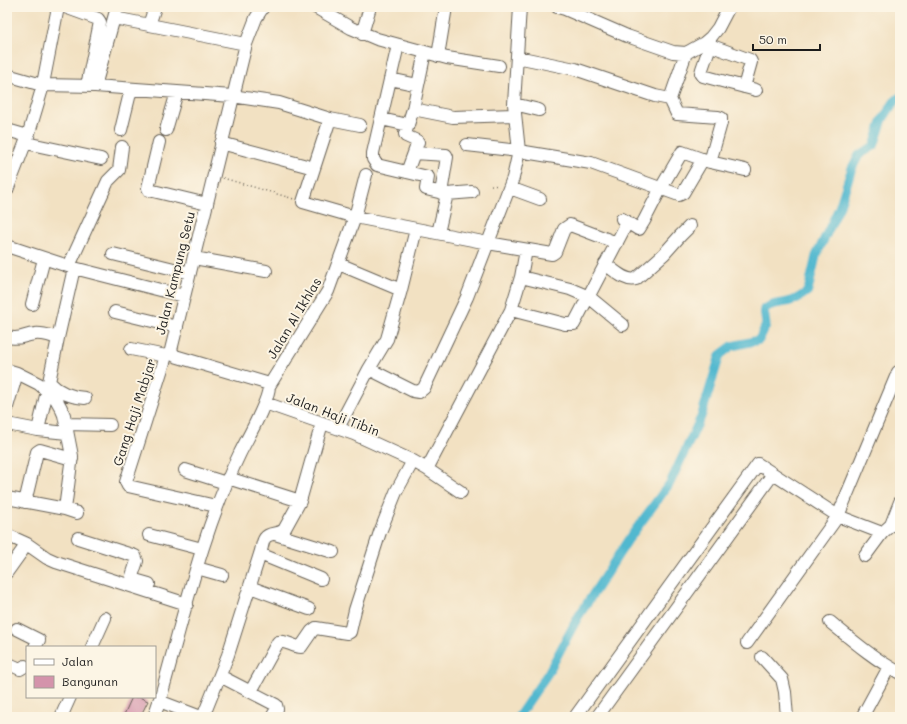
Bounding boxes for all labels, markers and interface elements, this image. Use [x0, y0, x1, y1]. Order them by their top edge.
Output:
scale bar [753, 26, 820, 52]
text: 50 m [759, 31, 787, 47]
street label: Jalan Kampung Setu [151, 209, 198, 336]
street label: Jalan Al Ikhlas [263, 274, 325, 362]
street label: Gang Haji Mabjar [108, 356, 159, 468]
street label: Jalan Haji Tibin [284, 388, 382, 439]
legend [26, 646, 156, 698]
text: Jalan [62, 653, 93, 669]
text: Bangunan [62, 673, 118, 689]

